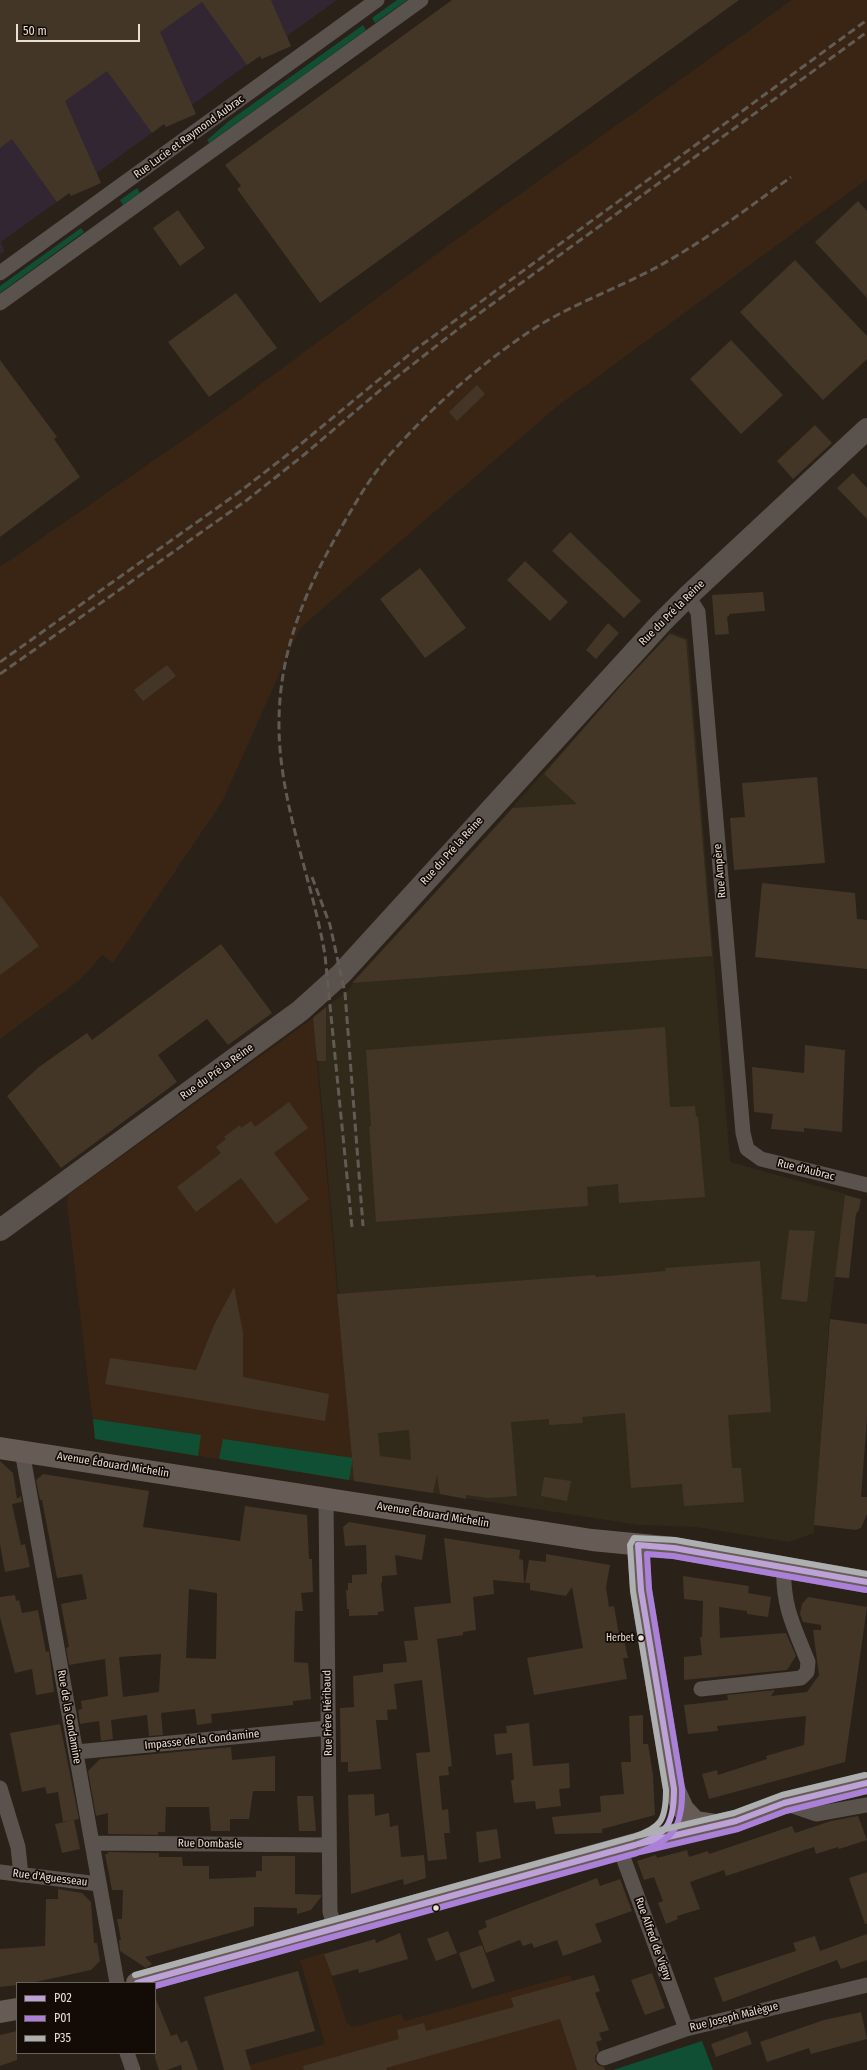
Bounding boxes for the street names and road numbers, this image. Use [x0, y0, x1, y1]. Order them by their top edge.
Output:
street label: Rue Lucie et Raymond Aubrac [131, 93, 247, 181]
street label: Rue du Pré la Reine [637, 578, 707, 648]
street label: Rue du Pré la Reine [418, 814, 486, 888]
street label: Rue Ampère [711, 843, 729, 899]
street label: Rue du Pré la Reine [178, 1041, 256, 1103]
street label: Rue d'Aubrac [776, 1157, 836, 1183]
street label: Avenue Édouard Michelin [56, 1450, 170, 1480]
street label: Avenue Édouard Michelin [376, 1500, 490, 1530]
street label: Rue de la Condamine [54, 1669, 84, 1765]
street label: Rue Frère Héribaud [321, 1670, 335, 1756]
street label: Impasse de la Condamine [144, 1727, 260, 1753]
street label: Rue Dombasle [178, 1837, 242, 1851]
street label: Rue d'Aguesseau [12, 1867, 88, 1889]
street label: Rue Alfred de Vigny [632, 1896, 674, 1982]
street label: Rue Joseph Malègue [688, 2000, 780, 2034]

